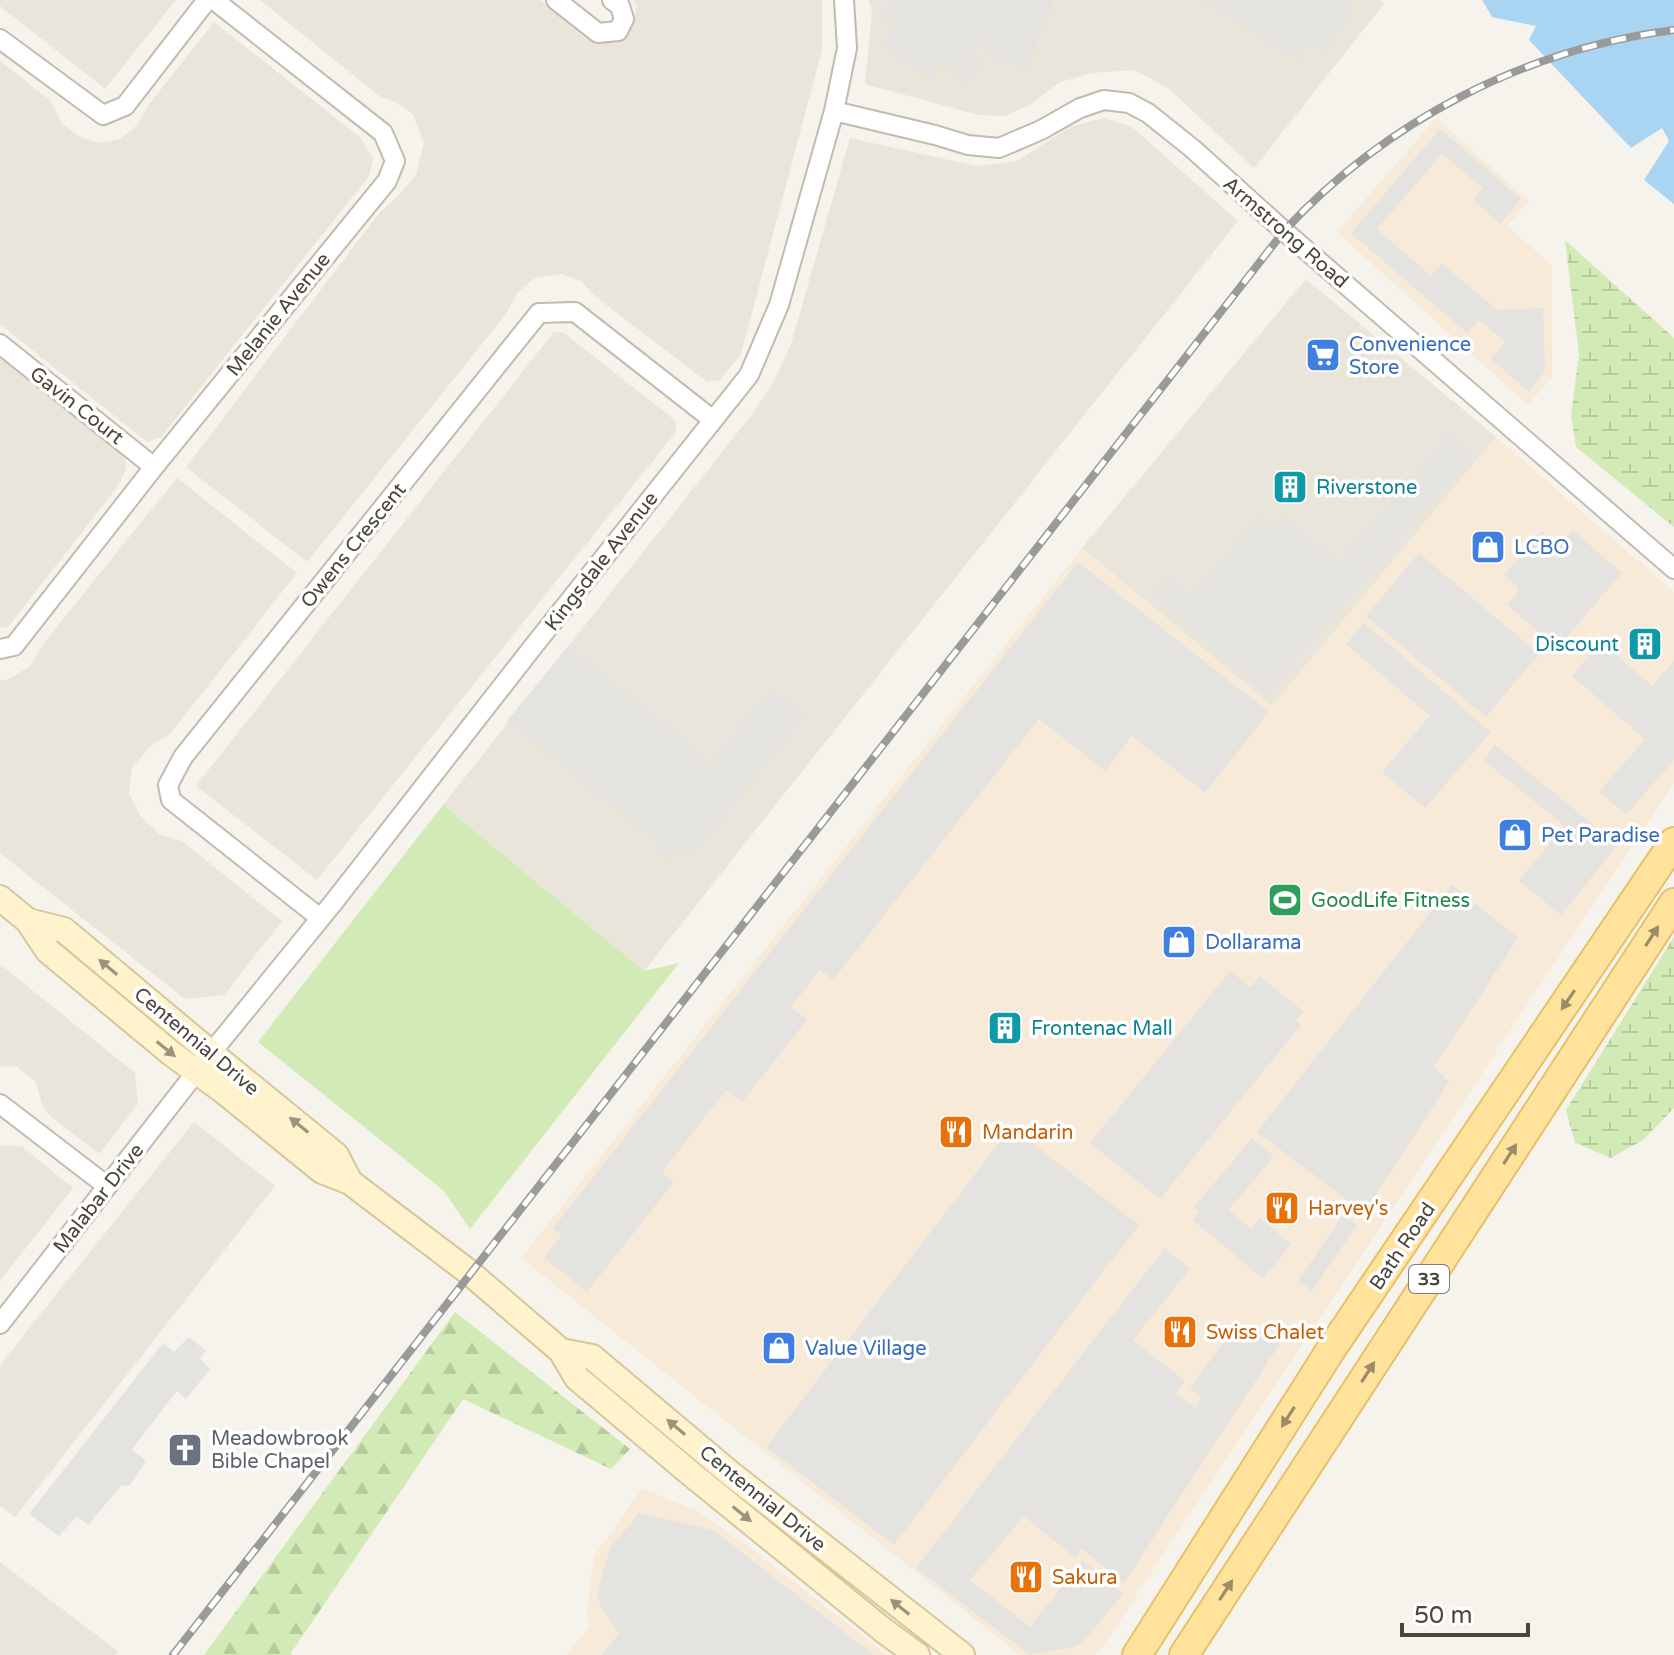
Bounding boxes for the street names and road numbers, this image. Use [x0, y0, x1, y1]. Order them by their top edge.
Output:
street label: Armstrong Road [1218, 172, 1353, 294]
street label: Melanie Avenue [222, 248, 336, 381]
street label: Gavin Court [25, 362, 128, 450]
street label: Owens Crescent [296, 478, 412, 613]
street label: Kingsdale Avenue [540, 487, 663, 636]
street label: Centennial Drive [129, 983, 264, 1101]
street label: Malabar Drive [48, 1139, 149, 1258]
street label: Bath Road [1365, 1198, 1441, 1295]
road number: 33 [1409, 1265, 1449, 1293]
street label: Centennial Drive [694, 1440, 830, 1557]

